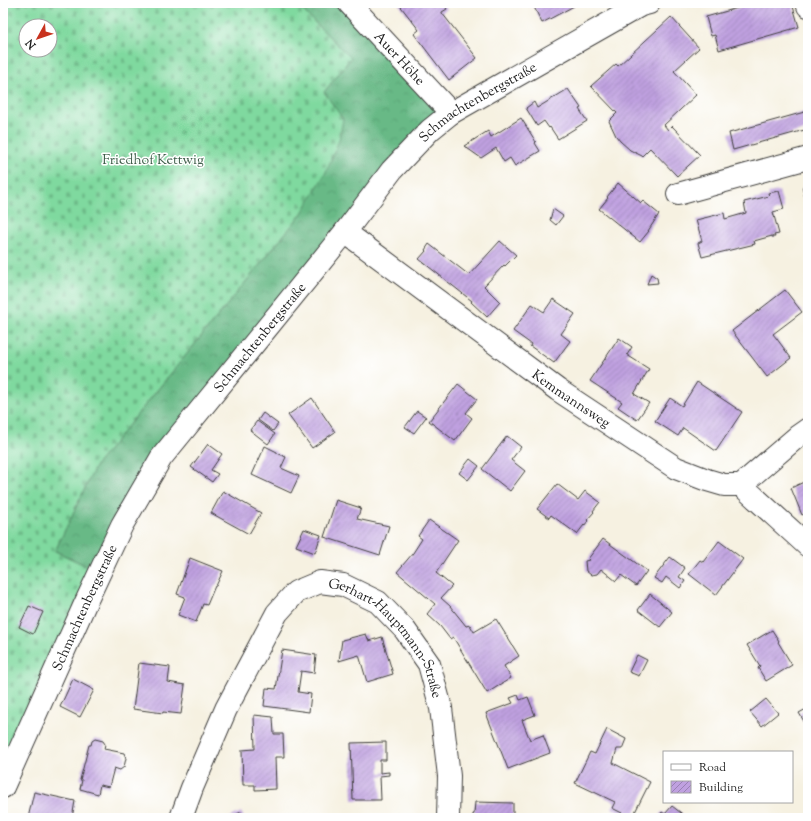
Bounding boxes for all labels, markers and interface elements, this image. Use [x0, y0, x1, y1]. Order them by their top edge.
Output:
north arrow [18, 18, 58, 58]
street label: Auer Höhe [368, 28, 429, 91]
text: N [22, 35, 41, 53]
street label: Schmachtenbergstraße [415, 58, 541, 148]
park label: Friedhof Kettwig [102, 151, 204, 171]
street label: Schmachtenbergstraße [210, 279, 312, 398]
street label: Kemmannsweg [527, 366, 614, 434]
street label: Schmachtenbergstraße [48, 542, 123, 675]
street label: Gerhart-Hauptmann-Straße [327, 575, 446, 701]
legend [663, 751, 793, 803]
text: Road [699, 759, 726, 777]
text: Building [699, 779, 743, 797]

